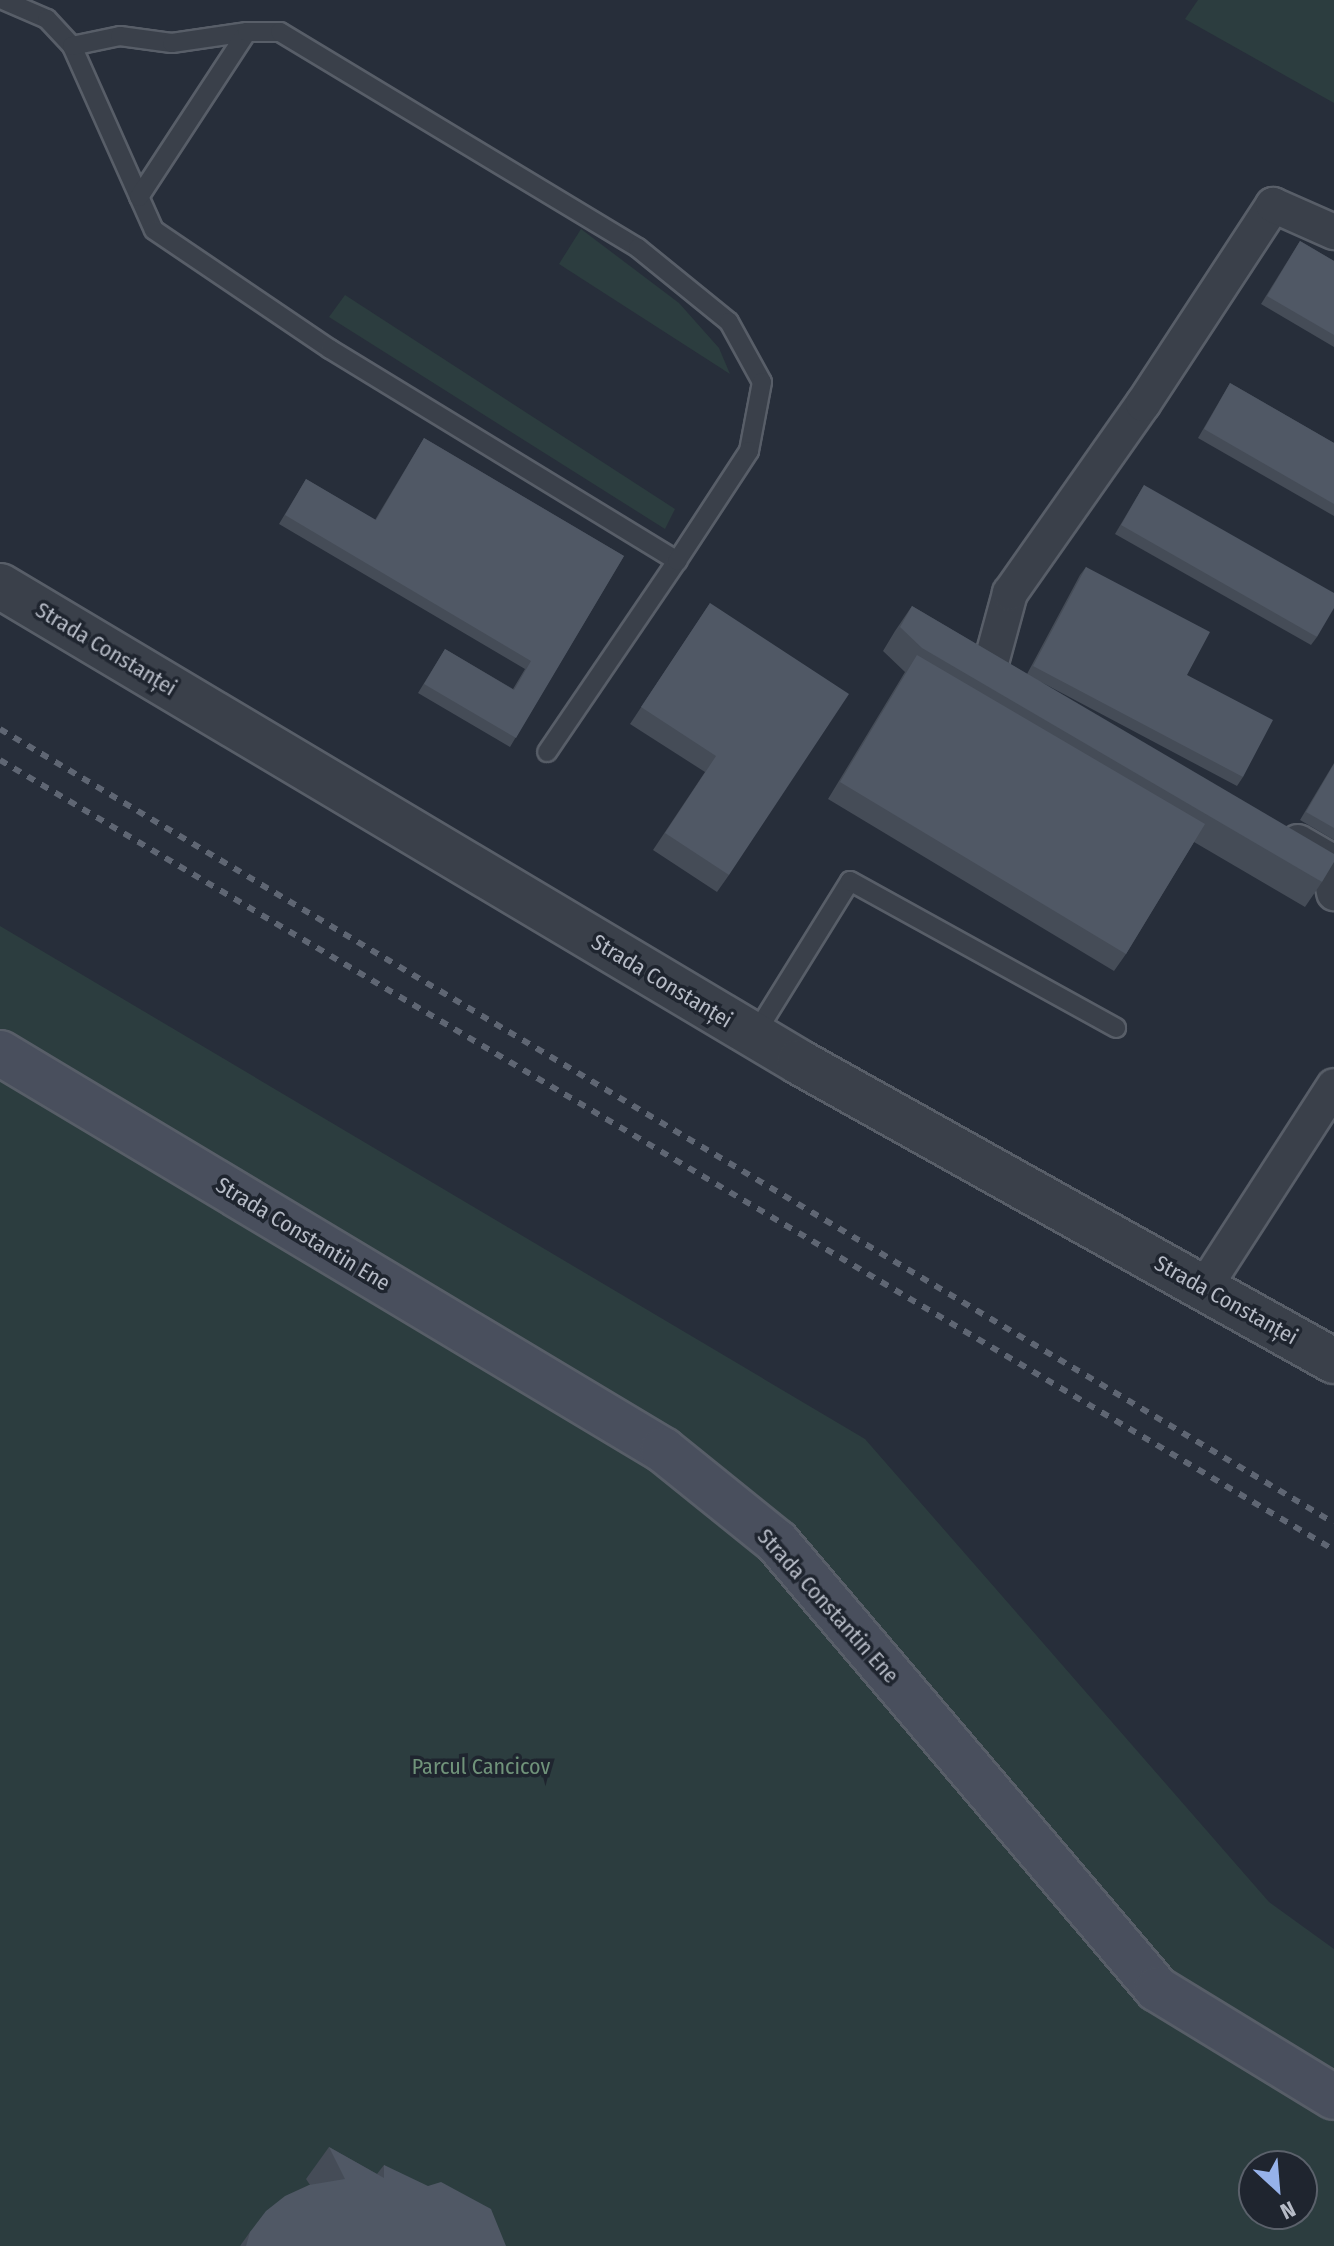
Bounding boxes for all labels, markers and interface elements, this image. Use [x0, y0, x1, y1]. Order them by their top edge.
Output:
street label: Strada Constanței [31, 597, 181, 701]
street label: Strada Constanței [587, 929, 737, 1033]
street label: Strada Constantin Ene [211, 1172, 395, 1296]
street label: Strada Constanței [1150, 1250, 1302, 1350]
street label: Strada Constantin Ene [752, 1523, 904, 1689]
park label: Parcul Cancicov [412, 1754, 550, 1780]
north arrow [1238, 2150, 1318, 2230]
text: N [1276, 2195, 1300, 2225]

